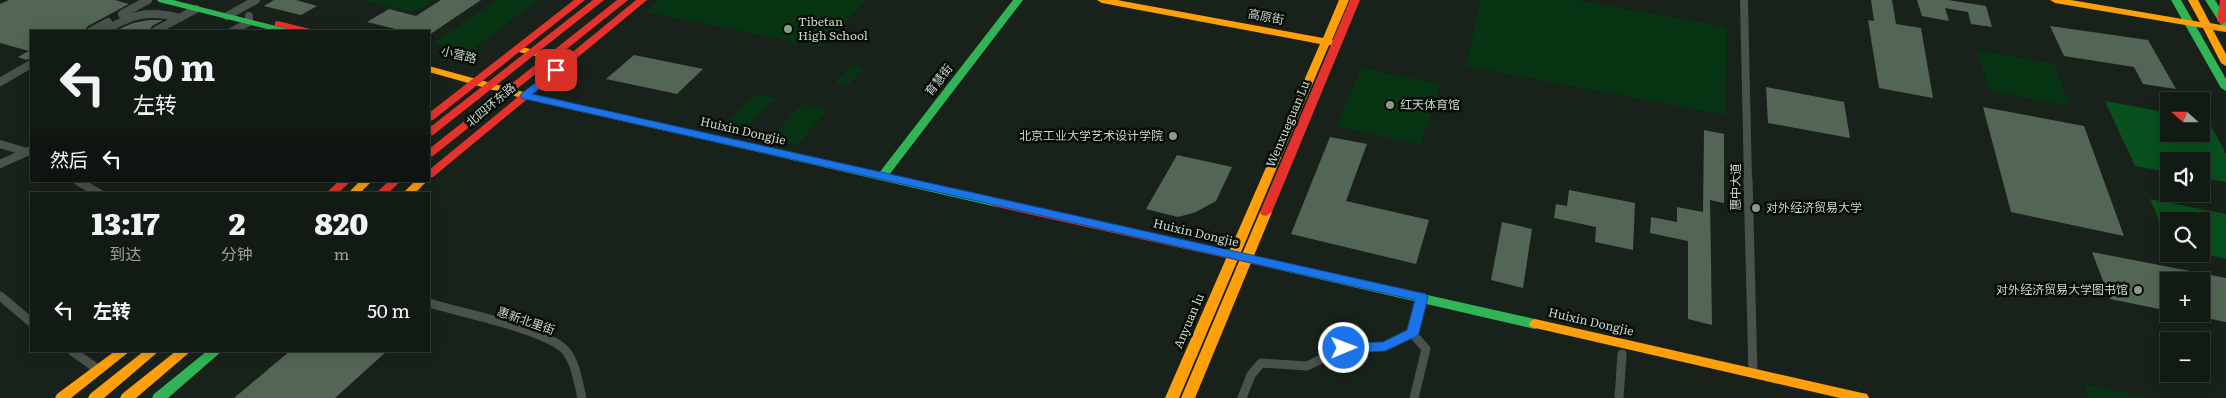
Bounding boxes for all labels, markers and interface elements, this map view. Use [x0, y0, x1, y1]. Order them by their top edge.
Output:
street label: 高原街 [1247, 4, 1286, 28]
place label: Tibetan High School [798, 12, 868, 44]
marker: Tibetan High School [782, 23, 794, 35]
text: 50 m [133, 40, 216, 92]
street label: 小营路 [440, 41, 479, 67]
pin [535, 49, 577, 91]
icon: left [50, 50, 115, 115]
icon: arrive [542, 56, 570, 84]
street label: 育慧街 [920, 60, 956, 99]
street label: Wenxueguan Lu [1261, 77, 1314, 170]
street label: 北四环东路 [462, 78, 519, 130]
text: 左转 [133, 87, 177, 120]
north arrow [2160, 92, 2210, 142]
map controls [2160, 92, 2210, 382]
place label: 红天体育馆 [1400, 95, 1460, 113]
marker: 红天体育馆 [1384, 99, 1396, 111]
street label: Huixin Dongjie [699, 111, 788, 149]
place label: 北京工业大学艺术设计学院 [1019, 126, 1163, 144]
marker: 北京工业大学艺术设计学院 [1167, 130, 1179, 142]
text: 然后 [50, 145, 88, 173]
icon: left [98, 145, 126, 173]
button: sound [2160, 152, 2210, 202]
street label: 惠中大道 [1726, 163, 1744, 211]
place label: 对外经济贸易大学 [1766, 198, 1862, 216]
text: 13:17 [92, 200, 159, 244]
text: 2 [229, 200, 245, 244]
text: 820 [314, 200, 369, 244]
marker: 对外经济贸易大学 [1750, 202, 1762, 214]
button: search [2160, 212, 2210, 262]
street label: Huixin Dongjie [1152, 213, 1241, 251]
text: 到达 [109, 241, 141, 265]
text: 分钟 [221, 241, 253, 265]
text: m [334, 241, 349, 265]
button: + [2160, 272, 2210, 322]
place label: 对外经济贸易大学图书馆 [1996, 280, 2128, 298]
marker: 对外经济贸易大学图书馆 [2132, 284, 2144, 296]
street label: Anyuan lu [1168, 290, 1208, 351]
icon: left [50, 296, 78, 324]
text: 左转 [93, 296, 131, 324]
text: 50 m [367, 296, 410, 324]
street label: 惠新北里街 [495, 302, 558, 338]
street label: Huixin Dongjie [1547, 302, 1636, 340]
position arrow [1317, 321, 1369, 373]
button: − [2160, 332, 2210, 382]

